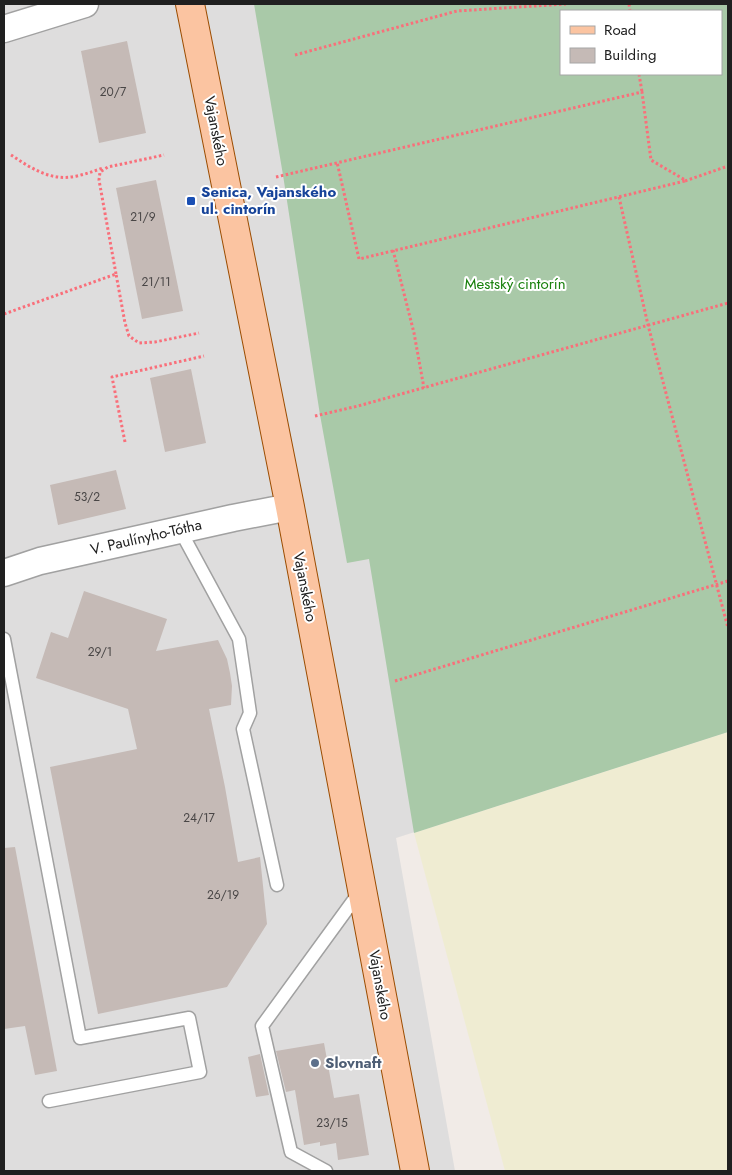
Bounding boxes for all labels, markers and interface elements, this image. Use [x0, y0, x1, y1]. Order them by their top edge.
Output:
legend [560, 10, 722, 75]
text: Road [604, 19, 636, 41]
text: Building [604, 44, 656, 66]
house number: 20/7 [100, 83, 127, 101]
street label: Vajanského [198, 94, 234, 168]
place label: Senica, Vajanského ul. cintorín [201, 181, 336, 220]
marker: Senica, Vajanského ul. cintorín [185, 195, 197, 207]
house number: 21/9 [130, 208, 156, 226]
house number: 21/11 [141, 273, 171, 291]
park label: Mestský cintorín [464, 273, 566, 295]
house number: 53/2 [74, 488, 100, 506]
street label: V. Paulínyho-Tótha [88, 514, 204, 560]
street label: Vajanského [287, 550, 323, 624]
house number: 29/1 [88, 643, 112, 661]
house number: 24/17 [183, 809, 216, 827]
house number: 26/19 [207, 886, 239, 904]
street label: Vajanského [363, 948, 397, 1022]
place label: Slovnaft [325, 1052, 382, 1074]
marker: Slovnaft [309, 1057, 321, 1069]
house number: 23/15 [316, 1114, 348, 1132]

